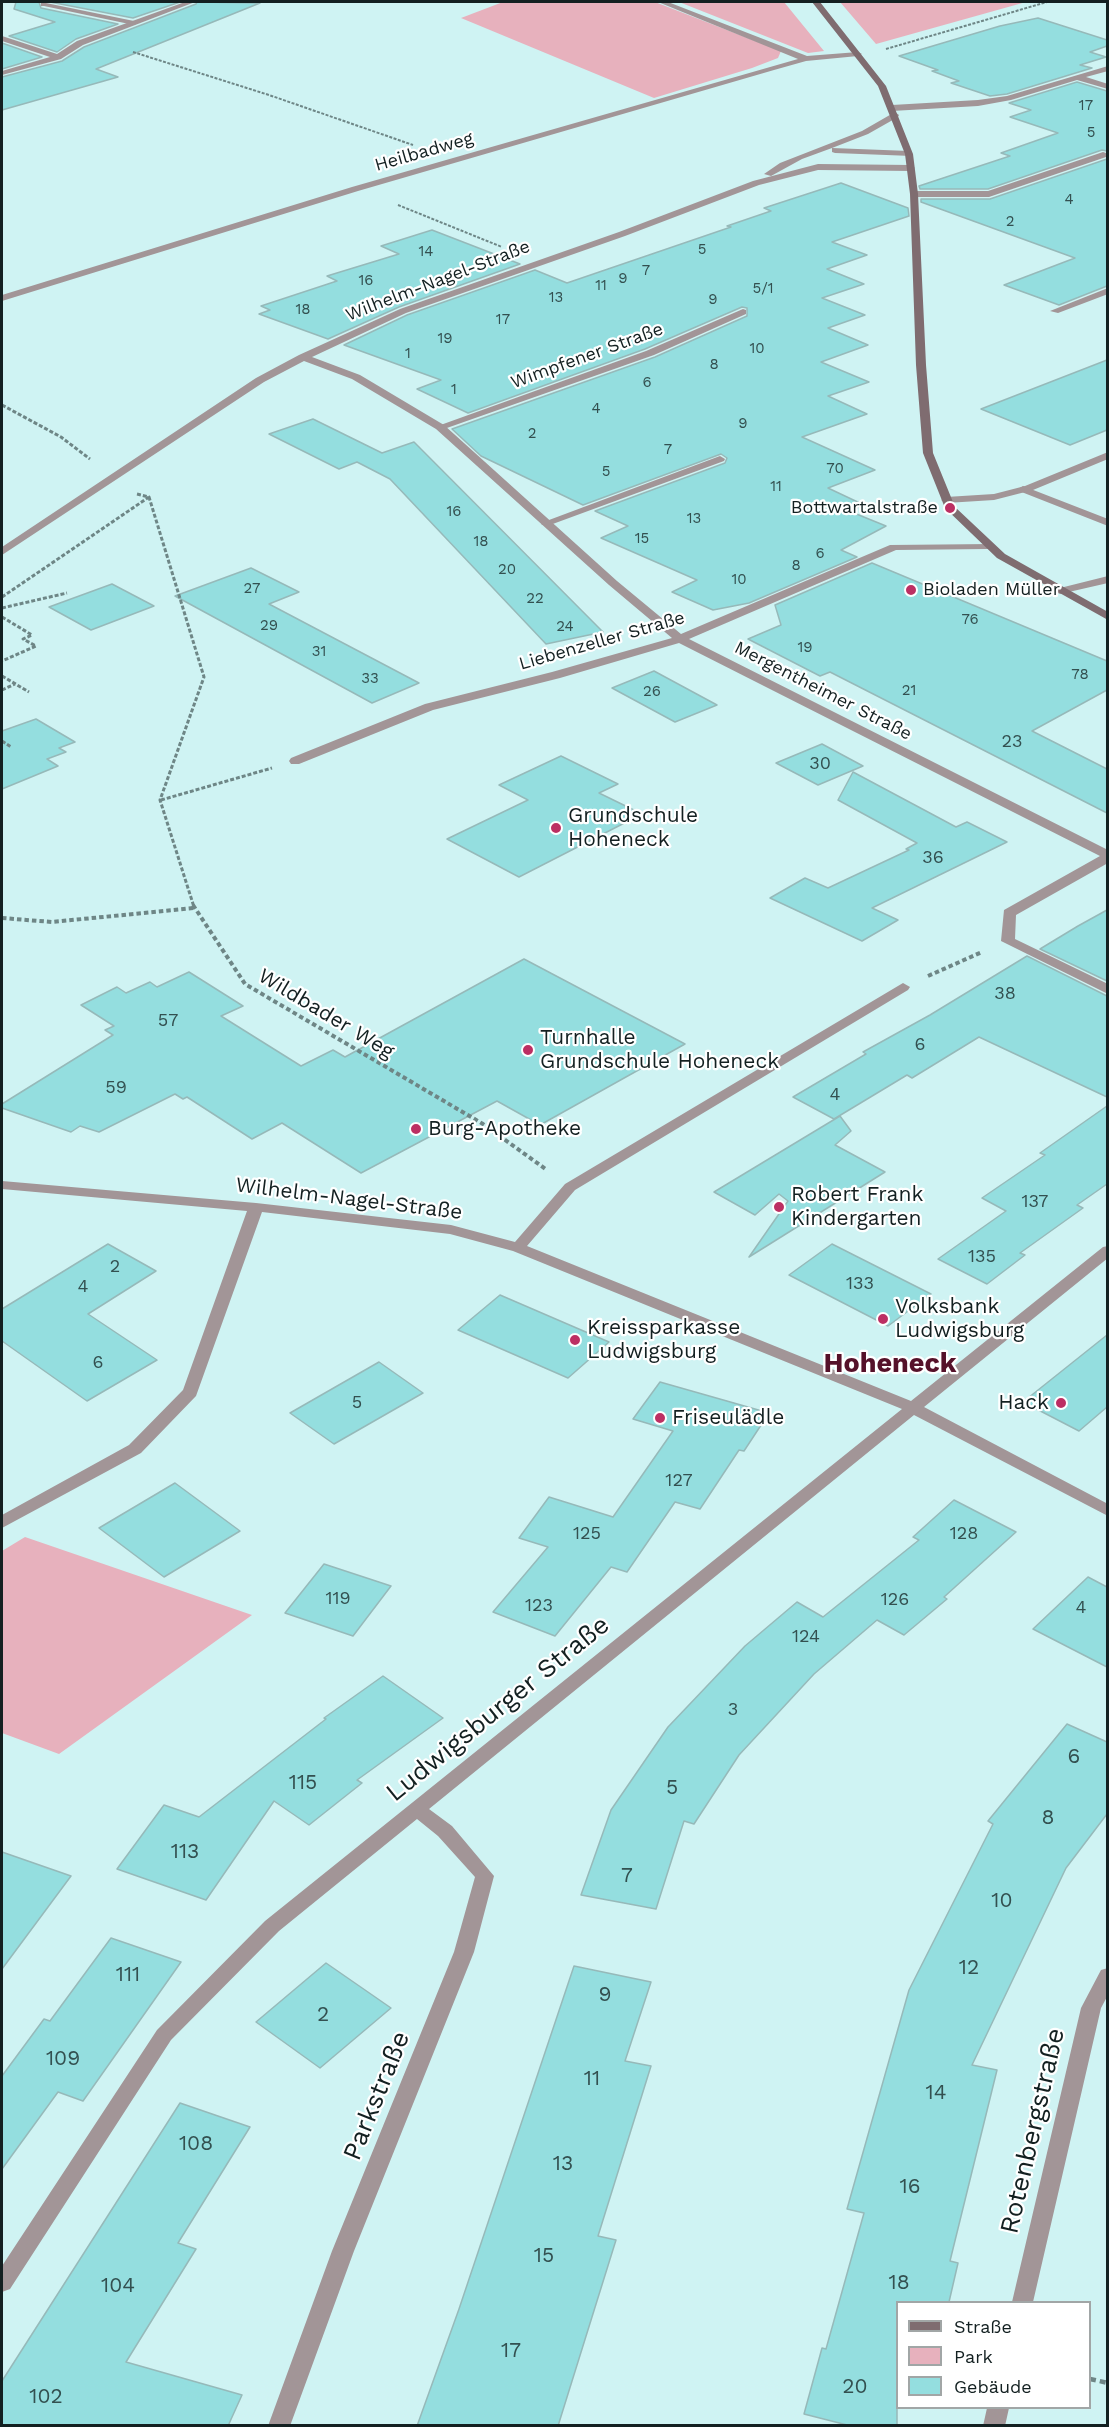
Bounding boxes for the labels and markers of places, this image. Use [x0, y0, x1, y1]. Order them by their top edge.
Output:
place label: Bottwartalstraße [791, 497, 938, 519]
marker: Bottwartalstraße [943, 501, 957, 515]
place label: Bioladen Müller [923, 579, 1060, 601]
marker: Bioladen Müller [904, 583, 918, 597]
place label: Grundschule Hoheneck [568, 803, 698, 853]
marker: Grundschule Hoheneck [549, 821, 563, 835]
place label: Turnhalle Grundschule Hoheneck [540, 1025, 779, 1075]
marker: Turnhalle Grundschule Hoheneck [521, 1043, 535, 1057]
place label: Burg-Apotheke [428, 1116, 581, 1142]
marker: Burg-Apotheke [409, 1122, 423, 1136]
place label: Robert Frank Kindergarten [791, 1182, 923, 1232]
marker: Robert Frank Kindergarten [772, 1200, 786, 1214]
place label: Volksbank Ludwigsburg [895, 1294, 1024, 1344]
marker: Volksbank Ludwigsburg [876, 1312, 890, 1326]
place label: Kreissparkasse Ludwigsburg [587, 1315, 740, 1365]
marker: Kreissparkasse Ludwigsburg [568, 1333, 582, 1347]
place label: Hack [998, 1390, 1049, 1416]
marker: Hack [1054, 1396, 1068, 1410]
place label: Friseulädle [672, 1405, 784, 1431]
marker: Friseulädle [653, 1411, 667, 1425]

